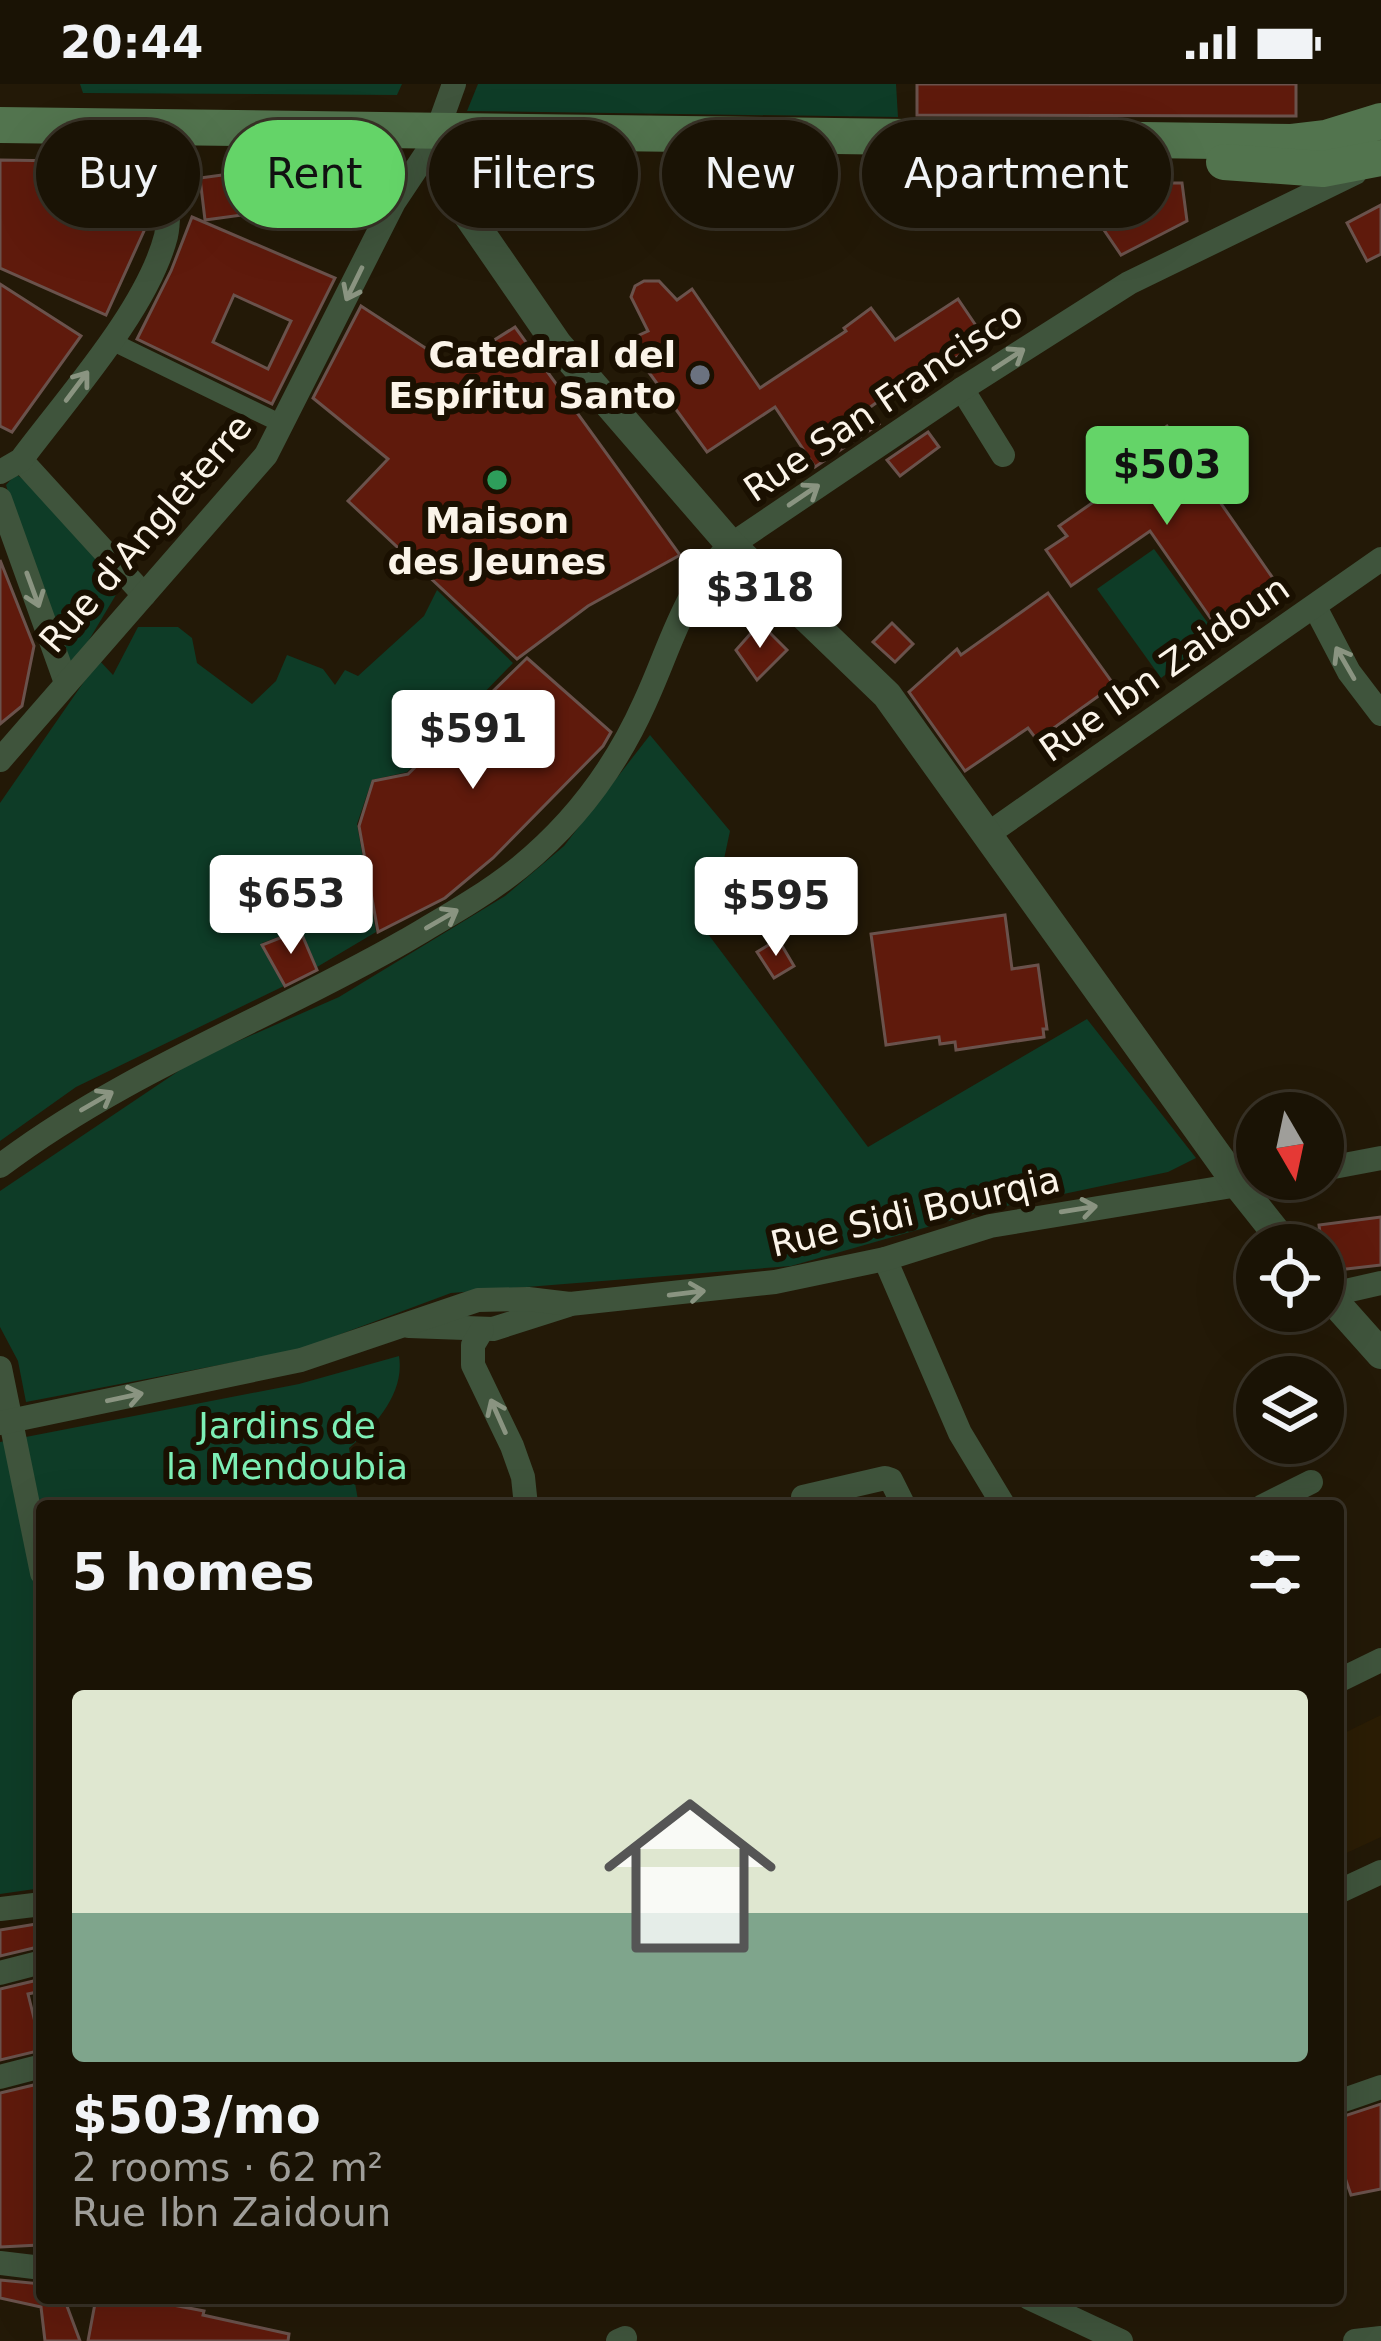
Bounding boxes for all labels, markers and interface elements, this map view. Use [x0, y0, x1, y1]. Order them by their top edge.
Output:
text: 20:44 [60, 16, 203, 69]
chip: Buy [36, 120, 200, 228]
chip: Rent [224, 120, 405, 228]
chip: Filters [429, 120, 638, 228]
chip: New [662, 120, 838, 228]
chip: Apartment [862, 120, 1171, 228]
one-way arrow [342, 265, 364, 301]
street label: Rue San Francisco [736, 293, 1030, 510]
place label: Catedral del Espíritu Santo [389, 334, 676, 416]
one-way arrow [991, 346, 1025, 371]
marker: Catedral del Espíritu Santo [687, 362, 713, 388]
one-way arrow [63, 370, 89, 403]
street label: Rue d'Angleterre [31, 406, 260, 661]
pin: $503 [1096, 426, 1238, 528]
text: $503 [1113, 442, 1221, 487]
marker: Maison des Jeunes [484, 467, 510, 493]
one-way arrow [786, 483, 820, 508]
place label: Maison des Jeunes [387, 500, 607, 582]
pin: $318 [689, 549, 831, 651]
text: $318 [706, 565, 814, 610]
street label: Rue Ibn Zaidoun [1032, 567, 1297, 770]
one-way arrow [24, 570, 45, 607]
one-way arrow [1333, 646, 1357, 681]
pin: $591 [402, 690, 544, 792]
text: $591 [419, 706, 527, 751]
pin: $653 [220, 855, 362, 957]
pin: $595 [705, 857, 847, 959]
text: $653 [237, 871, 345, 916]
text: $595 [722, 873, 830, 918]
one-way arrow [424, 907, 459, 931]
one-way arrow [79, 1089, 114, 1113]
north arrow [1236, 1092, 1344, 1200]
map controls [1236, 1092, 1344, 1464]
street label: Rue Sidi Bourqia [766, 1158, 1064, 1265]
one-way arrow [1059, 1197, 1098, 1220]
button: locate [1236, 1224, 1344, 1332]
one-way arrow [667, 1281, 706, 1303]
button: layers [1236, 1356, 1344, 1464]
one-way arrow [105, 1385, 144, 1407]
one-way arrow [486, 1399, 508, 1435]
park label: Jardins de la Mendoubia [166, 1405, 408, 1487]
icon: filters [1242, 1539, 1308, 1605]
text: 5 homes [72, 1543, 315, 1602]
icon: home [582, 1768, 798, 1984]
text: $503/mo [72, 2086, 321, 2145]
text: 2 rooms · 62 m² [72, 2145, 383, 2190]
text: Rue Ibn Zaidoun [72, 2190, 391, 2235]

